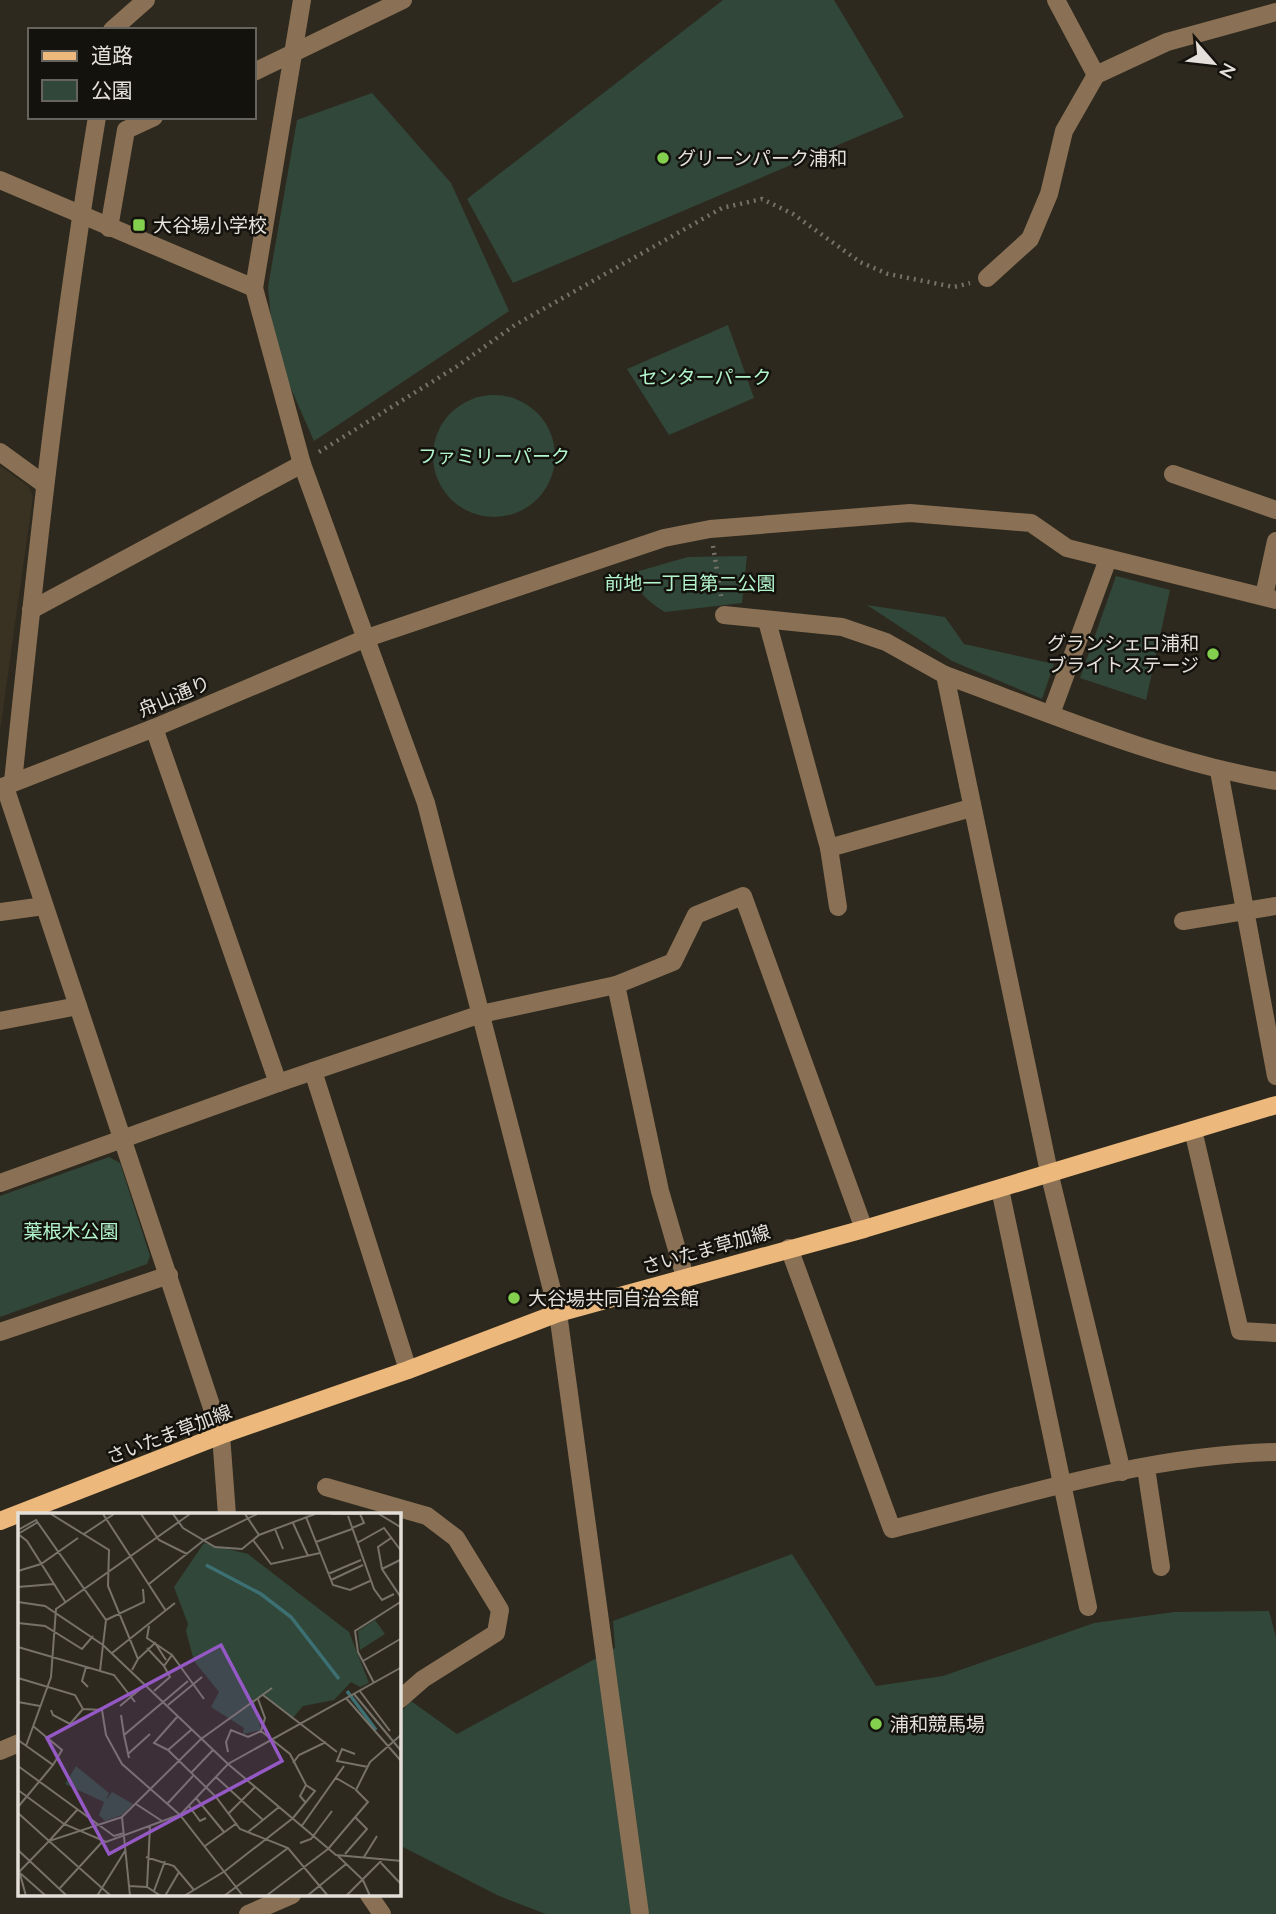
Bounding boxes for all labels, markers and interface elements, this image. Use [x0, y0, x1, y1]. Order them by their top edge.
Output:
legend [28, 28, 256, 119]
north arrow [1178, 28, 1248, 98]
text: 道路 [91, 42, 133, 68]
text: N [1214, 59, 1242, 83]
text: 公園 [91, 77, 133, 103]
place label: グリーンパーク浦和 [677, 146, 847, 170]
marker: グリーンパーク浦和 [655, 150, 671, 166]
place label: 大谷場小学校 [153, 213, 267, 237]
marker: 大谷場小学校 [131, 217, 147, 233]
park label: センターパーク [639, 365, 771, 389]
park label: ファミリーパーク [418, 444, 570, 468]
park label: 前地一丁目第二公園 [604, 571, 776, 595]
place label: グランシェロ浦和 ブライトステージ [1047, 631, 1199, 677]
marker: グランシェロ浦和 ブライトステージ [1205, 646, 1221, 662]
street label: 舟山通り [134, 670, 214, 722]
park label: 葉根木公園 [23, 1219, 119, 1243]
street label: さいたま草加線 [639, 1219, 773, 1279]
place label: 大谷場共同自治会館 [528, 1286, 699, 1310]
marker: 大谷場共同自治会館 [506, 1290, 522, 1306]
street label: さいたま草加線 [103, 1399, 235, 1469]
inset map [18, 1513, 401, 1896]
place label: 浦和競馬場 [890, 1712, 985, 1736]
marker: 浦和競馬場 [868, 1716, 884, 1732]

